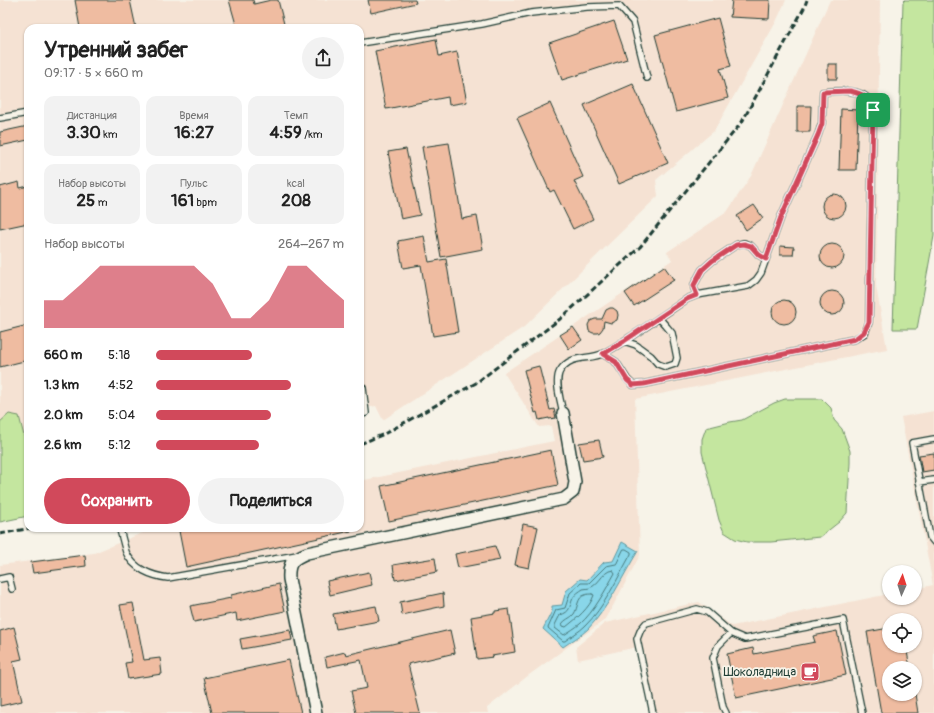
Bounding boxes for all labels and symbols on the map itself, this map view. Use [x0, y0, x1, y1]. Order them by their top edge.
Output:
pin [856, 93, 890, 127]
north arrow [882, 565, 922, 605]
cafe icon: Шоколадница [799, 661, 821, 683]
place label: Шоколадница [724, 665, 796, 680]

